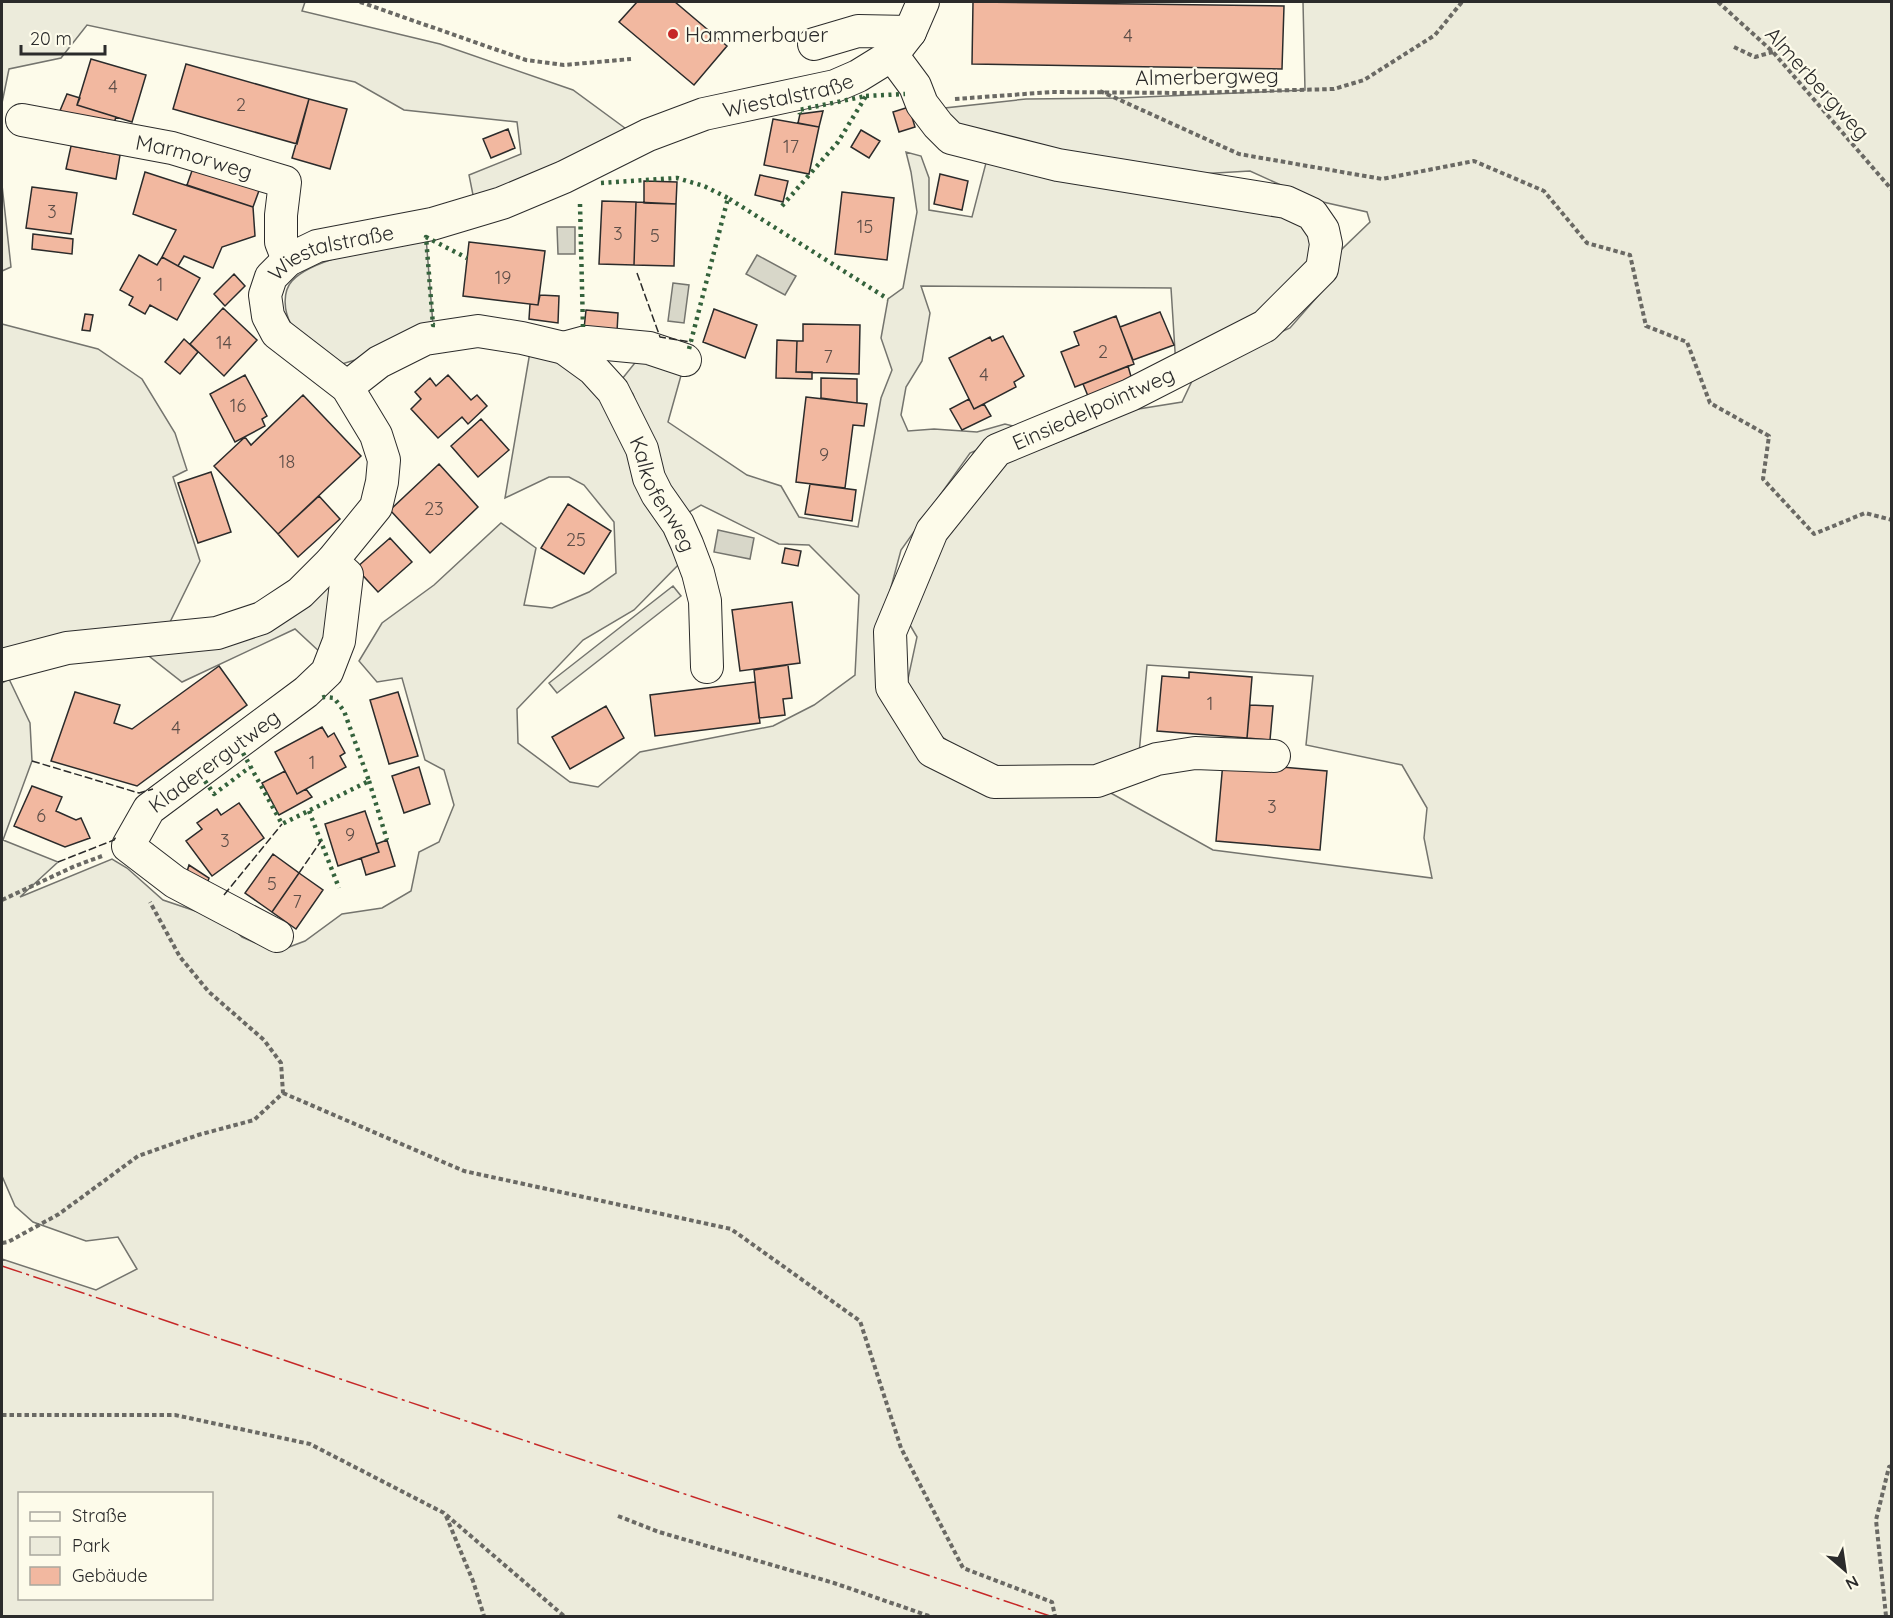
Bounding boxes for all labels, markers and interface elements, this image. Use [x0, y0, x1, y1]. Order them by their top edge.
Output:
scale bar [21, 18, 105, 56]
place label: Hammerbauer [685, 21, 828, 47]
street label: Almerbergweg [1760, 21, 1876, 145]
house number: 4 [1123, 24, 1133, 47]
text: 20 m [30, 27, 72, 50]
marker: Hammerbauer [666, 27, 680, 41]
street label: Almerbergweg [1135, 62, 1279, 90]
street label: Wiestalstraße [720, 67, 857, 123]
house number: 4 [108, 75, 118, 98]
house number: 2 [236, 93, 246, 116]
street label: Marmorweg [134, 129, 256, 184]
house number: 17 [783, 135, 799, 158]
house number: 3 [47, 200, 57, 223]
house number: 15 [857, 215, 873, 238]
street label: Wiestalstraße [262, 219, 396, 286]
house number: 3 [613, 222, 623, 245]
house number: 5 [650, 224, 660, 247]
house number: 19 [495, 266, 511, 289]
house number: 1 [157, 273, 163, 296]
house number: 14 [216, 331, 232, 354]
house number: 2 [1098, 340, 1108, 363]
house number: 7 [823, 345, 833, 368]
street label: Einsiedelpointweg [1008, 361, 1178, 455]
house number: 4 [979, 363, 989, 386]
house number: 16 [230, 394, 246, 417]
street label: Kalkofenweg [625, 431, 702, 555]
house number: 9 [819, 443, 829, 466]
house number: 18 [279, 450, 295, 473]
house number: 23 [424, 497, 444, 520]
house number: 25 [566, 528, 586, 551]
house number: 1 [1207, 692, 1213, 715]
street label: Kladerergutweg [143, 703, 285, 818]
house number: 4 [171, 716, 181, 739]
house number: 1 [309, 751, 315, 774]
house number: 3 [1267, 795, 1277, 818]
house number: 6 [36, 804, 46, 827]
house number: 9 [345, 823, 355, 846]
house number: 3 [220, 829, 230, 852]
house number: 5 [267, 872, 277, 895]
house number: 7 [292, 890, 302, 913]
legend [18, 1492, 213, 1600]
text: Straße [72, 1504, 127, 1527]
text: Park [72, 1534, 110, 1557]
north arrow [1815, 1540, 1875, 1600]
text: Gebäude [72, 1564, 148, 1587]
text: N [1842, 1572, 1862, 1595]

